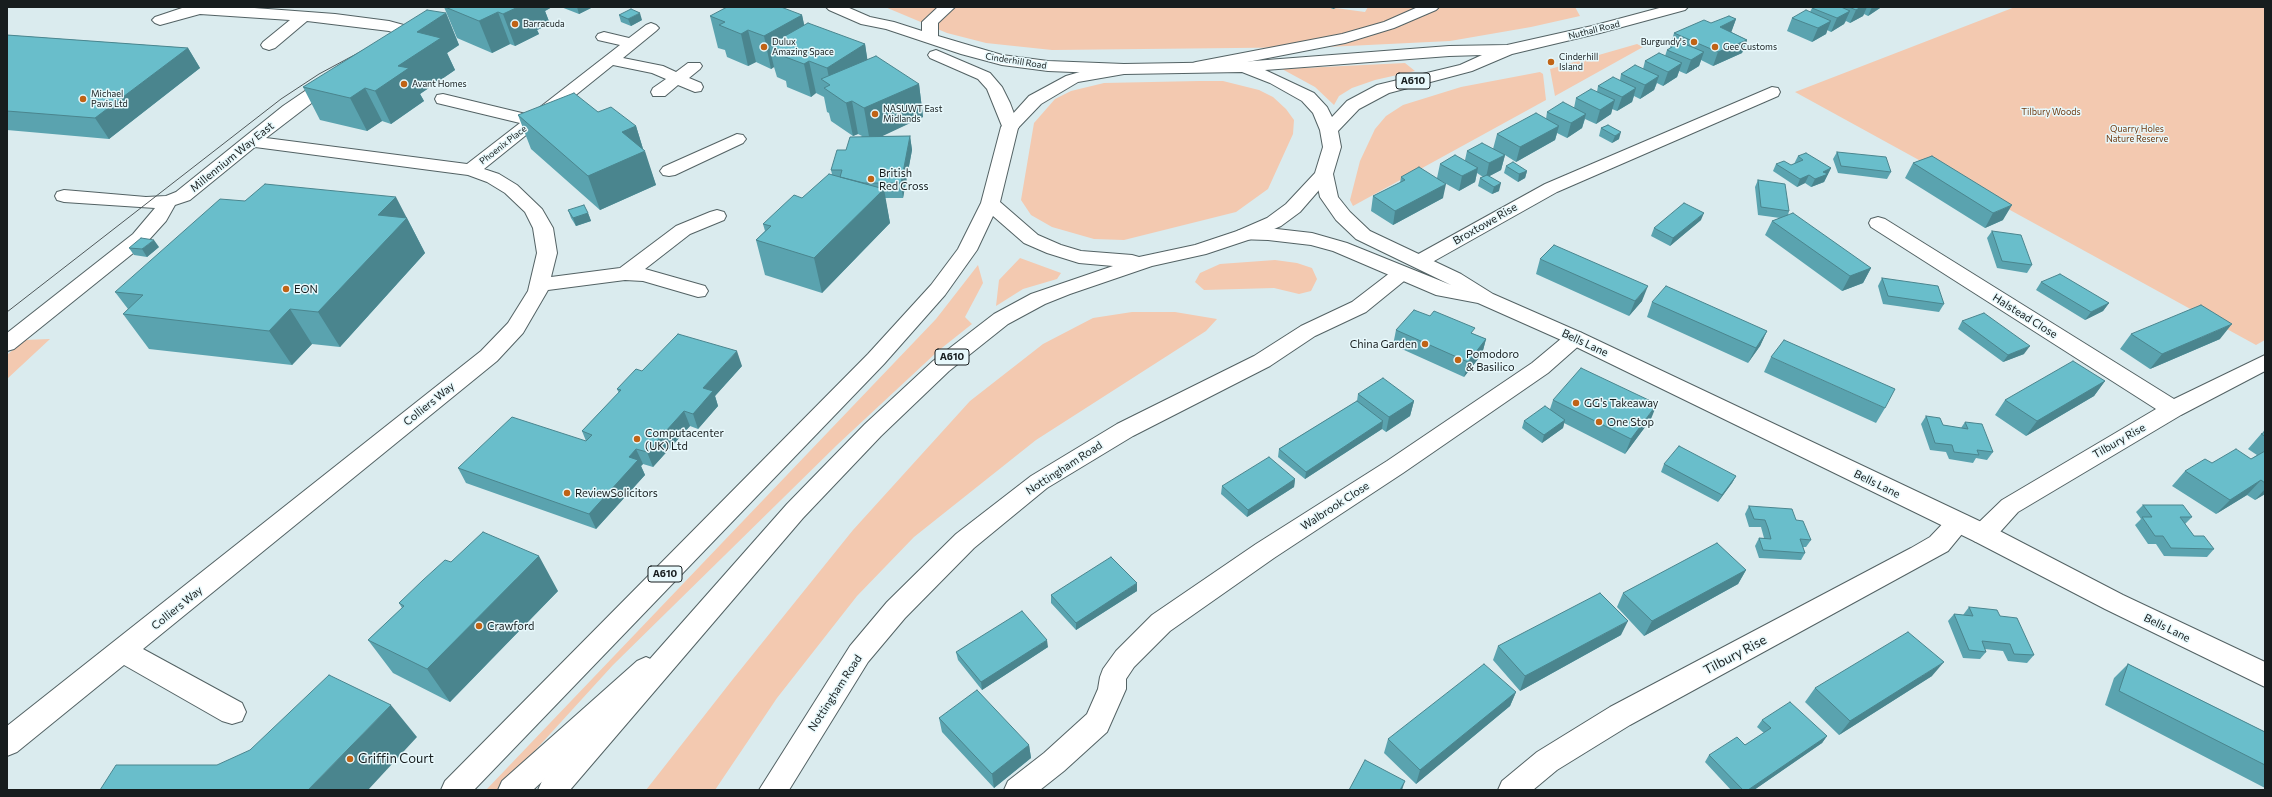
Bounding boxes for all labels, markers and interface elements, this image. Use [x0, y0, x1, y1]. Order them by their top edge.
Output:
street label: Nuthall Road [1567, 18, 1621, 42]
marker: Barracuda [510, 19, 520, 29]
place label: Barracuda [523, 19, 565, 29]
place label: Dulux Amazing Space [772, 37, 834, 58]
place label: Burgundy's [1641, 37, 1686, 47]
marker: Burgundy's [1689, 37, 1699, 47]
marker: Dulux Amazing Space [759, 42, 769, 52]
marker: Gee Customs [1710, 42, 1720, 52]
place label: Gee Customs [1723, 42, 1777, 52]
street label: Cinderhill Road [985, 51, 1047, 71]
place label: Cinderhill Island [1559, 52, 1598, 73]
marker: Cinderhill Island [1546, 57, 1556, 67]
road number: A610 [1396, 73, 1430, 89]
marker: Avant Homes [399, 79, 409, 89]
place label: Avant Homes [412, 79, 466, 89]
place label: Michael Pavis Ltd [91, 89, 128, 110]
marker: Michael Pavis Ltd [78, 94, 88, 104]
place label: NASUWT East Midlands [883, 104, 942, 125]
park label: Tilbury Woods [2021, 107, 2081, 117]
marker: NASUWT East Midlands [870, 109, 880, 119]
street label: Millennium Way East [187, 119, 277, 195]
street label: Phoenix Place [477, 123, 529, 167]
park label: Quarry Holes Nature Reserve [2106, 124, 2168, 145]
place label: British Red Cross [879, 166, 928, 192]
marker: British Red Cross [866, 174, 876, 184]
street label: Broxtowe Rise [1451, 200, 1519, 248]
place label: EON [294, 282, 318, 296]
marker: EON [281, 284, 291, 294]
street label: Halstead Close [1990, 291, 2060, 341]
street label: Bells Lane [1560, 327, 1610, 359]
place label: China Garden [1350, 337, 1417, 351]
marker: China Garden [1420, 339, 1430, 349]
place label: Pomodoro & Basilico [1466, 347, 1519, 373]
road number: A610 [935, 349, 969, 365]
marker: Pomodoro & Basilico [1453, 355, 1463, 365]
street label: Colliers Way [401, 379, 457, 429]
place label: GG's Takeaway [1584, 396, 1658, 410]
marker: GG's Takeaway [1571, 398, 1581, 408]
place label: One Stop [1607, 415, 1654, 429]
marker: One Stop [1594, 417, 1604, 427]
street label: Tilbury Rise [2090, 421, 2148, 461]
place label: Computacenter (UK) Ltd [645, 426, 724, 452]
marker: Computacenter (UK) Ltd [632, 434, 642, 444]
street label: Nottingham Road [1023, 438, 1105, 498]
street label: Bells Lane [1852, 467, 1902, 501]
street label: Walbrook Close [1298, 479, 1372, 533]
place label: ReviewSolicitors [575, 486, 658, 500]
marker: ReviewSolicitors [562, 488, 572, 498]
road number: A610 [648, 566, 682, 582]
street label: Colliers Way [149, 583, 205, 633]
street label: Bells Lane [2142, 611, 2192, 645]
place label: Crawford [487, 619, 534, 633]
marker: Crawford [474, 621, 484, 631]
street label: Tilbury Rise [1701, 632, 1769, 678]
street label: Nottingham Road [805, 652, 865, 734]
place label: Griffin Court [358, 751, 434, 767]
marker: Griffin Court [345, 754, 355, 764]

